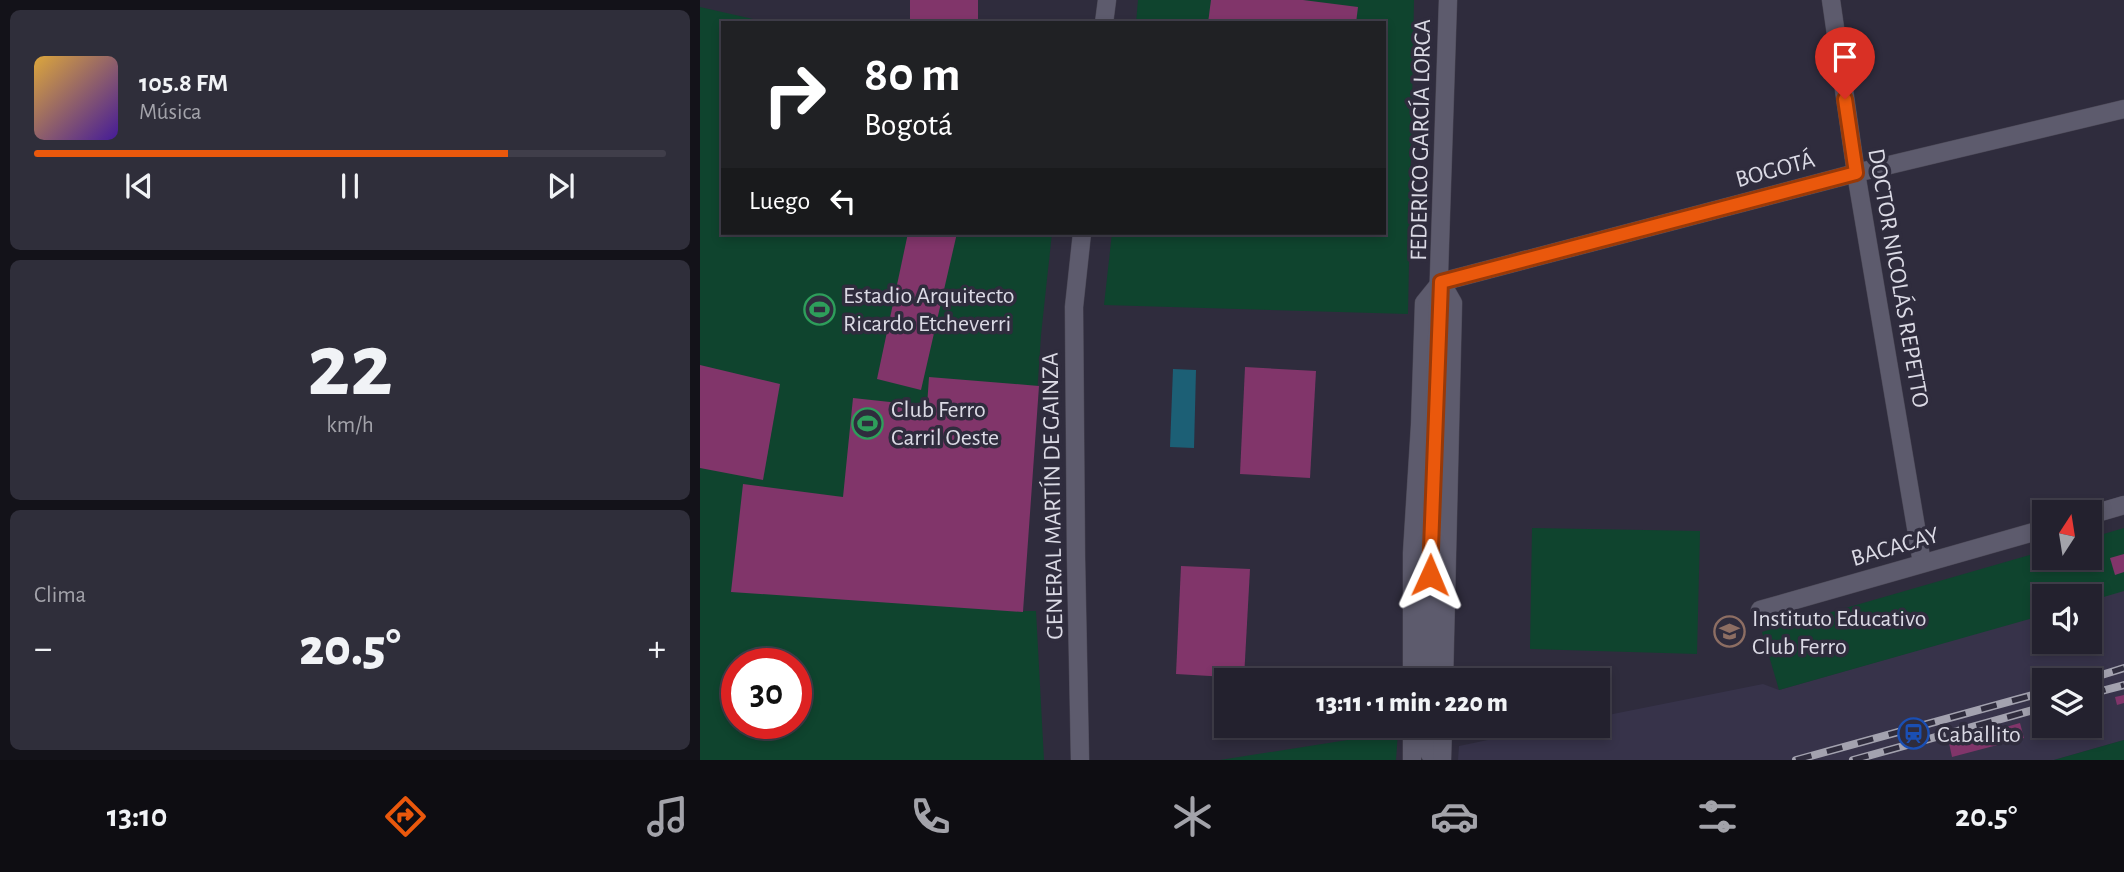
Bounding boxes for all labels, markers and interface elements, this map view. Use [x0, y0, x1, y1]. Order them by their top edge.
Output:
street label: FEDERICO GARCÍA LORCA [1405, 19, 1435, 261]
pin [1815, 27, 1875, 99]
icon: arrive [1826, 38, 1864, 76]
icon: right [749, 49, 840, 140]
text: 80 m [864, 51, 961, 100]
text: 105.8 FM [139, 70, 228, 96]
text: Música [139, 101, 202, 124]
text: Bogotá [864, 109, 953, 141]
street label: BOGOTÁ [1732, 146, 1818, 192]
street label: DOCTOR NICOLÁS REPETTO [1863, 146, 1935, 410]
icon: previous [120, 167, 158, 205]
icon: pause [331, 167, 369, 205]
icon: next [542, 167, 580, 205]
icon: left [824, 182, 862, 220]
text: Luego [749, 188, 810, 214]
place label: Estadio Arquitecto Ricardo Etcheverri [843, 284, 1015, 336]
sports icon: Estadio Arquitecto Ricardo Etcheverri [803, 292, 837, 326]
text: 22 [307, 321, 393, 412]
street label: GENERAL MARTÍN DE GAINZA [1036, 352, 1068, 640]
place label: Club Ferro Carril Oeste [891, 398, 999, 450]
sports icon: Club Ferro Carril Oeste [851, 406, 885, 440]
text: km/h [326, 414, 374, 437]
north arrow [2032, 500, 2102, 570]
map controls [2032, 500, 2102, 738]
street label: BACACAY [1849, 523, 1942, 571]
position arrow [1393, 538, 1467, 612]
text: Clima [34, 584, 86, 607]
button: sound [2032, 584, 2102, 654]
place label: Instituto Educativo Club Ferro [1752, 607, 1927, 659]
school or university icon: Instituto Educativo Club Ferro [1712, 615, 1746, 649]
text: 20.5° [299, 622, 401, 674]
text: − [34, 630, 52, 668]
text: + [648, 630, 666, 668]
speed limit sign: 30 [721, 648, 812, 739]
button: layers [2032, 668, 2102, 738]
text: 13:11 · 1 min · 220 m [1316, 690, 1508, 716]
station icon: Caballito [1897, 717, 1931, 751]
place label: Caballito [1937, 723, 2021, 747]
icon: directions [381, 792, 430, 841]
icon: music [643, 792, 692, 841]
icon: phone [906, 792, 955, 841]
icon: climate [1168, 792, 1217, 841]
icon: car [1430, 792, 1479, 841]
icon: filters [1693, 792, 1742, 841]
text: 13:10 [107, 800, 168, 832]
text: 20.5° [1955, 800, 2017, 832]

